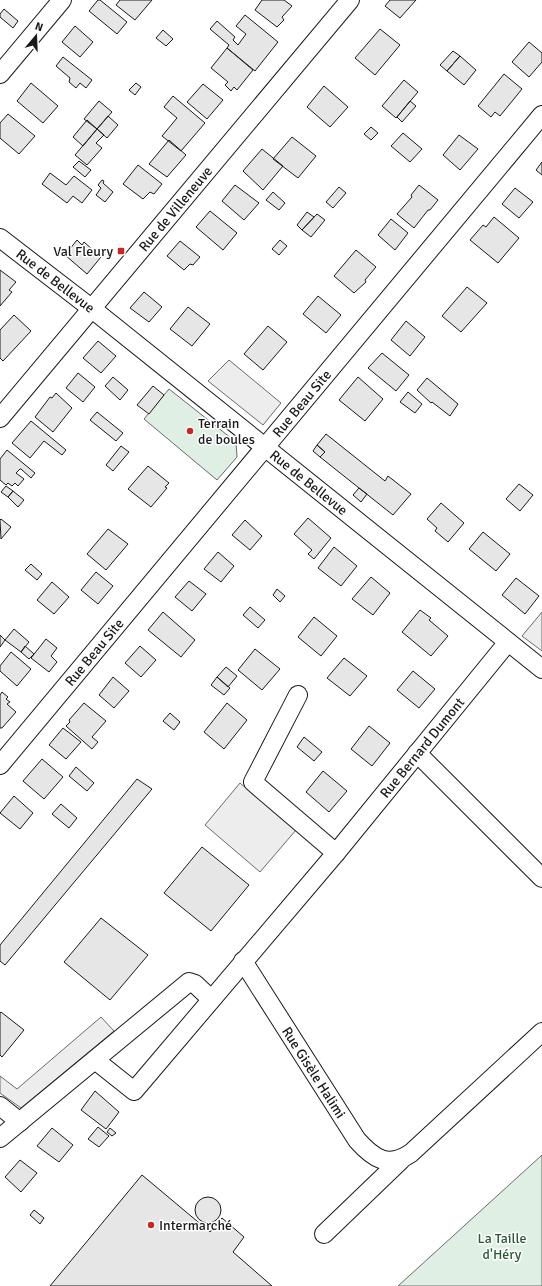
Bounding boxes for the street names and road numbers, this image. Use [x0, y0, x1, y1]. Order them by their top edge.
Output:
street label: Rue de Villeneuve [135, 163, 216, 255]
street label: Rue de Bellevue [13, 245, 98, 316]
street label: Rue Beau Site [269, 366, 335, 440]
street label: Rue de Bellevue [267, 446, 351, 519]
street label: Rue Beau Site [61, 615, 127, 689]
street label: Rue Bernard Dumont [376, 694, 468, 801]
street label: Rue Gisèle Halimi [278, 1023, 349, 1121]

